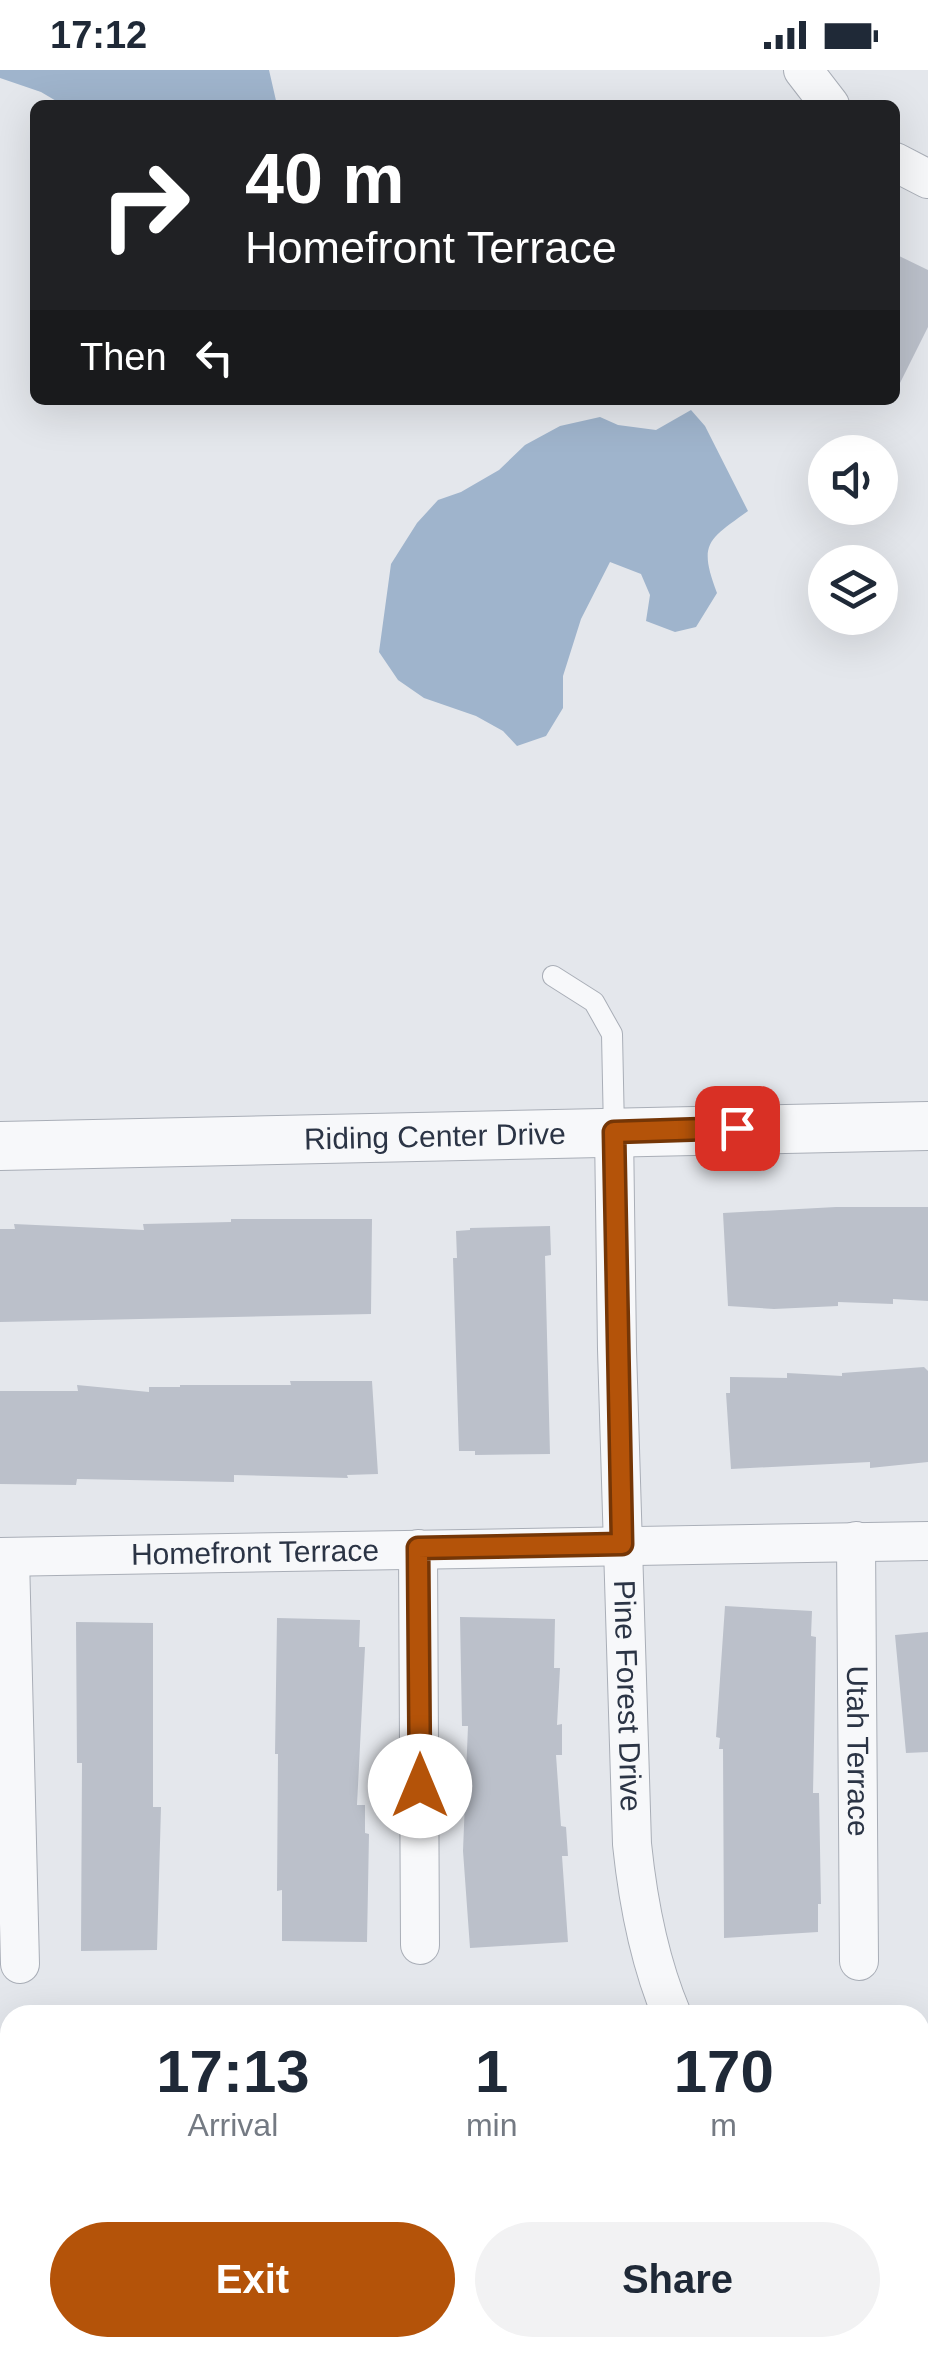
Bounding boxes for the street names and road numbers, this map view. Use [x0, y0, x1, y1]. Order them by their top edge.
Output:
street label: Riding Center Drive [304, 1117, 566, 1155]
street label: Homefront Terrace [131, 1533, 379, 1571]
street label: Pine Forest Drive [608, 1579, 648, 1812]
street label: Utah Terrace [841, 1665, 875, 1837]

